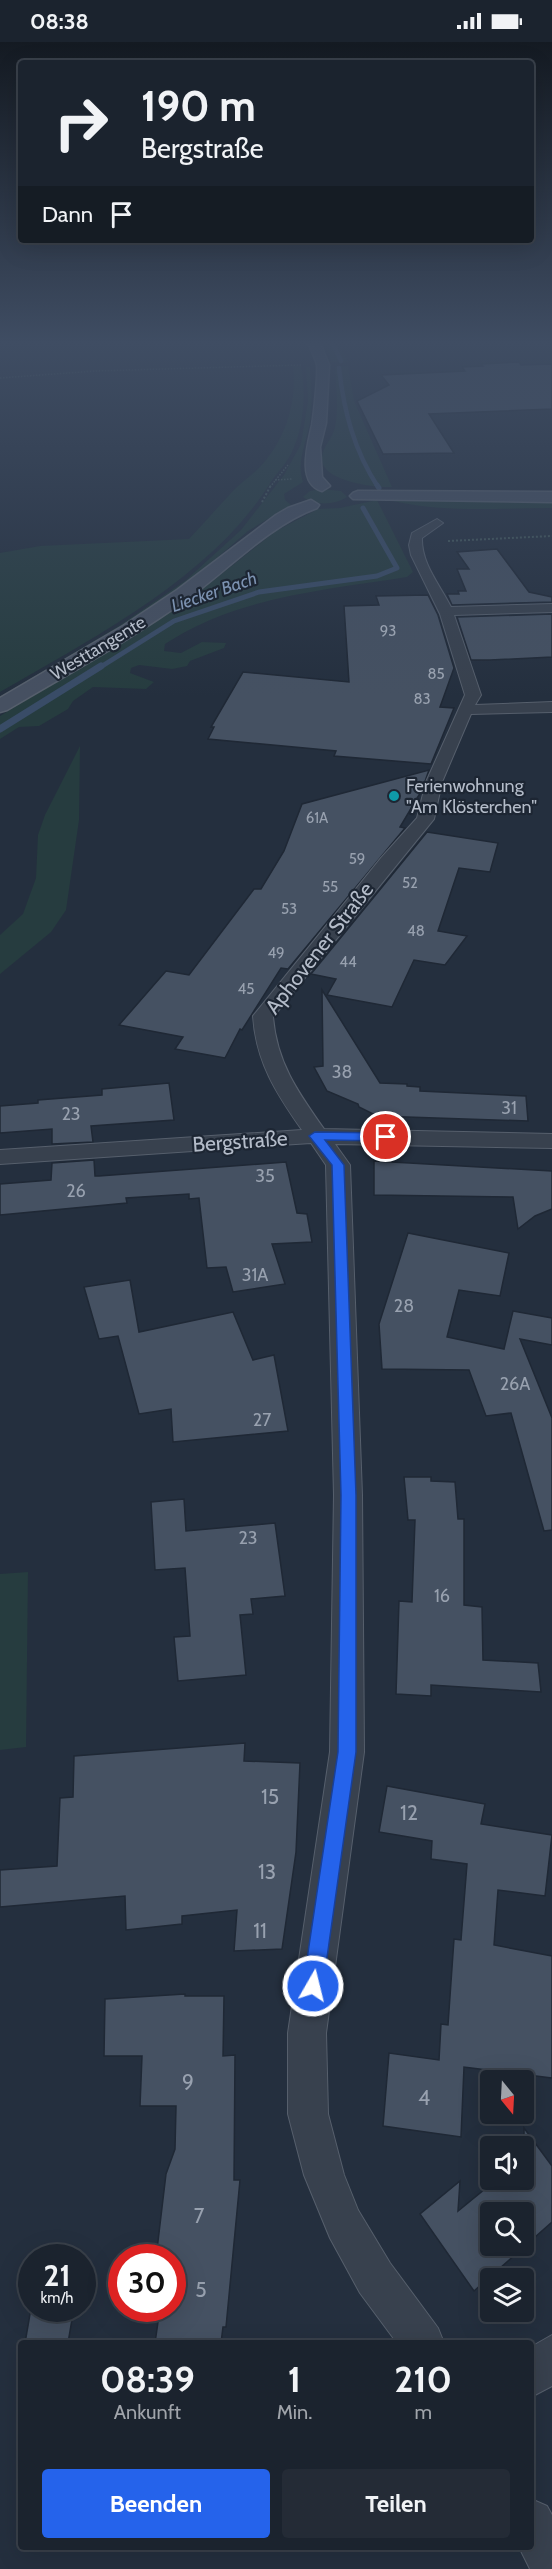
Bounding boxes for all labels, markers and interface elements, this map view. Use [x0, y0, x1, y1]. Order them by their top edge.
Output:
text: 08:38 [30, 8, 89, 35]
text: 190 m [141, 80, 256, 132]
icon: right [42, 84, 120, 162]
text: Bergstraße [141, 132, 264, 165]
icon: arrive [105, 198, 138, 231]
text: Dann [42, 201, 93, 228]
water label: Liecker Bach [168, 567, 260, 617]
street label: Westtangente [46, 611, 150, 685]
house number: 93 [380, 622, 396, 640]
house number: 85 [427, 665, 445, 683]
house number: 83 [413, 690, 431, 708]
place label: Ferienwohnung "Am Klösterchen" [406, 775, 537, 818]
marker: Ferienwohnung "Am Klösterchen" [387, 789, 401, 803]
house number: 61A [306, 809, 329, 827]
house number: 59 [349, 850, 365, 868]
house number: 52 [402, 874, 418, 892]
street label: Aphovener Straße [260, 877, 378, 1019]
house number: 55 [322, 878, 338, 896]
house number: 53 [281, 900, 297, 918]
house number: 48 [407, 922, 425, 940]
house number: 49 [267, 944, 285, 962]
house number: 44 [339, 953, 357, 971]
house number: 45 [238, 980, 254, 998]
house number: 38 [332, 1061, 352, 1083]
house number: 31 [501, 1097, 517, 1119]
house number: 23 [61, 1103, 81, 1125]
pin [360, 1111, 411, 1162]
icon: arrive [369, 1120, 402, 1153]
street label: Bergstraße [192, 1125, 289, 1157]
house number: 35 [255, 1165, 275, 1187]
house number: 26 [66, 1180, 86, 1202]
house number: 31A [242, 1264, 268, 1286]
house number: 28 [394, 1295, 414, 1317]
house number: 26A [500, 1373, 530, 1395]
house number: 27 [253, 1409, 271, 1431]
house number: 23 [238, 1527, 258, 1549]
house number: 16 [434, 1585, 450, 1607]
house number: 15 [261, 1784, 279, 1809]
house number: 12 [400, 1800, 418, 1825]
house number: 13 [258, 1859, 276, 1884]
house number: 11 [253, 1918, 267, 1943]
position arrow [281, 1954, 345, 2018]
house number: 9 [182, 2069, 194, 2094]
north arrow [480, 2070, 534, 2124]
map controls [480, 2070, 534, 2322]
house number: 4 [418, 2085, 430, 2110]
button: sound [480, 2136, 534, 2190]
button: search [480, 2202, 534, 2256]
house number: 7 [194, 2203, 205, 2228]
speed limit sign: 30 [108, 2244, 186, 2322]
text: 21 [44, 2257, 70, 2294]
button: layers [480, 2268, 534, 2322]
house number: 5 [195, 2277, 207, 2302]
text: km/h [41, 2289, 73, 2307]
text: 08:39 [100, 2357, 195, 2401]
text: 1 [288, 2357, 301, 2401]
text: 210 [394, 2357, 452, 2401]
text: Ankunft [114, 2400, 181, 2424]
text: Min. [277, 2400, 312, 2424]
text: m [414, 2400, 432, 2424]
button: Beenden [42, 2469, 270, 2538]
button: Teilen [282, 2469, 510, 2538]

